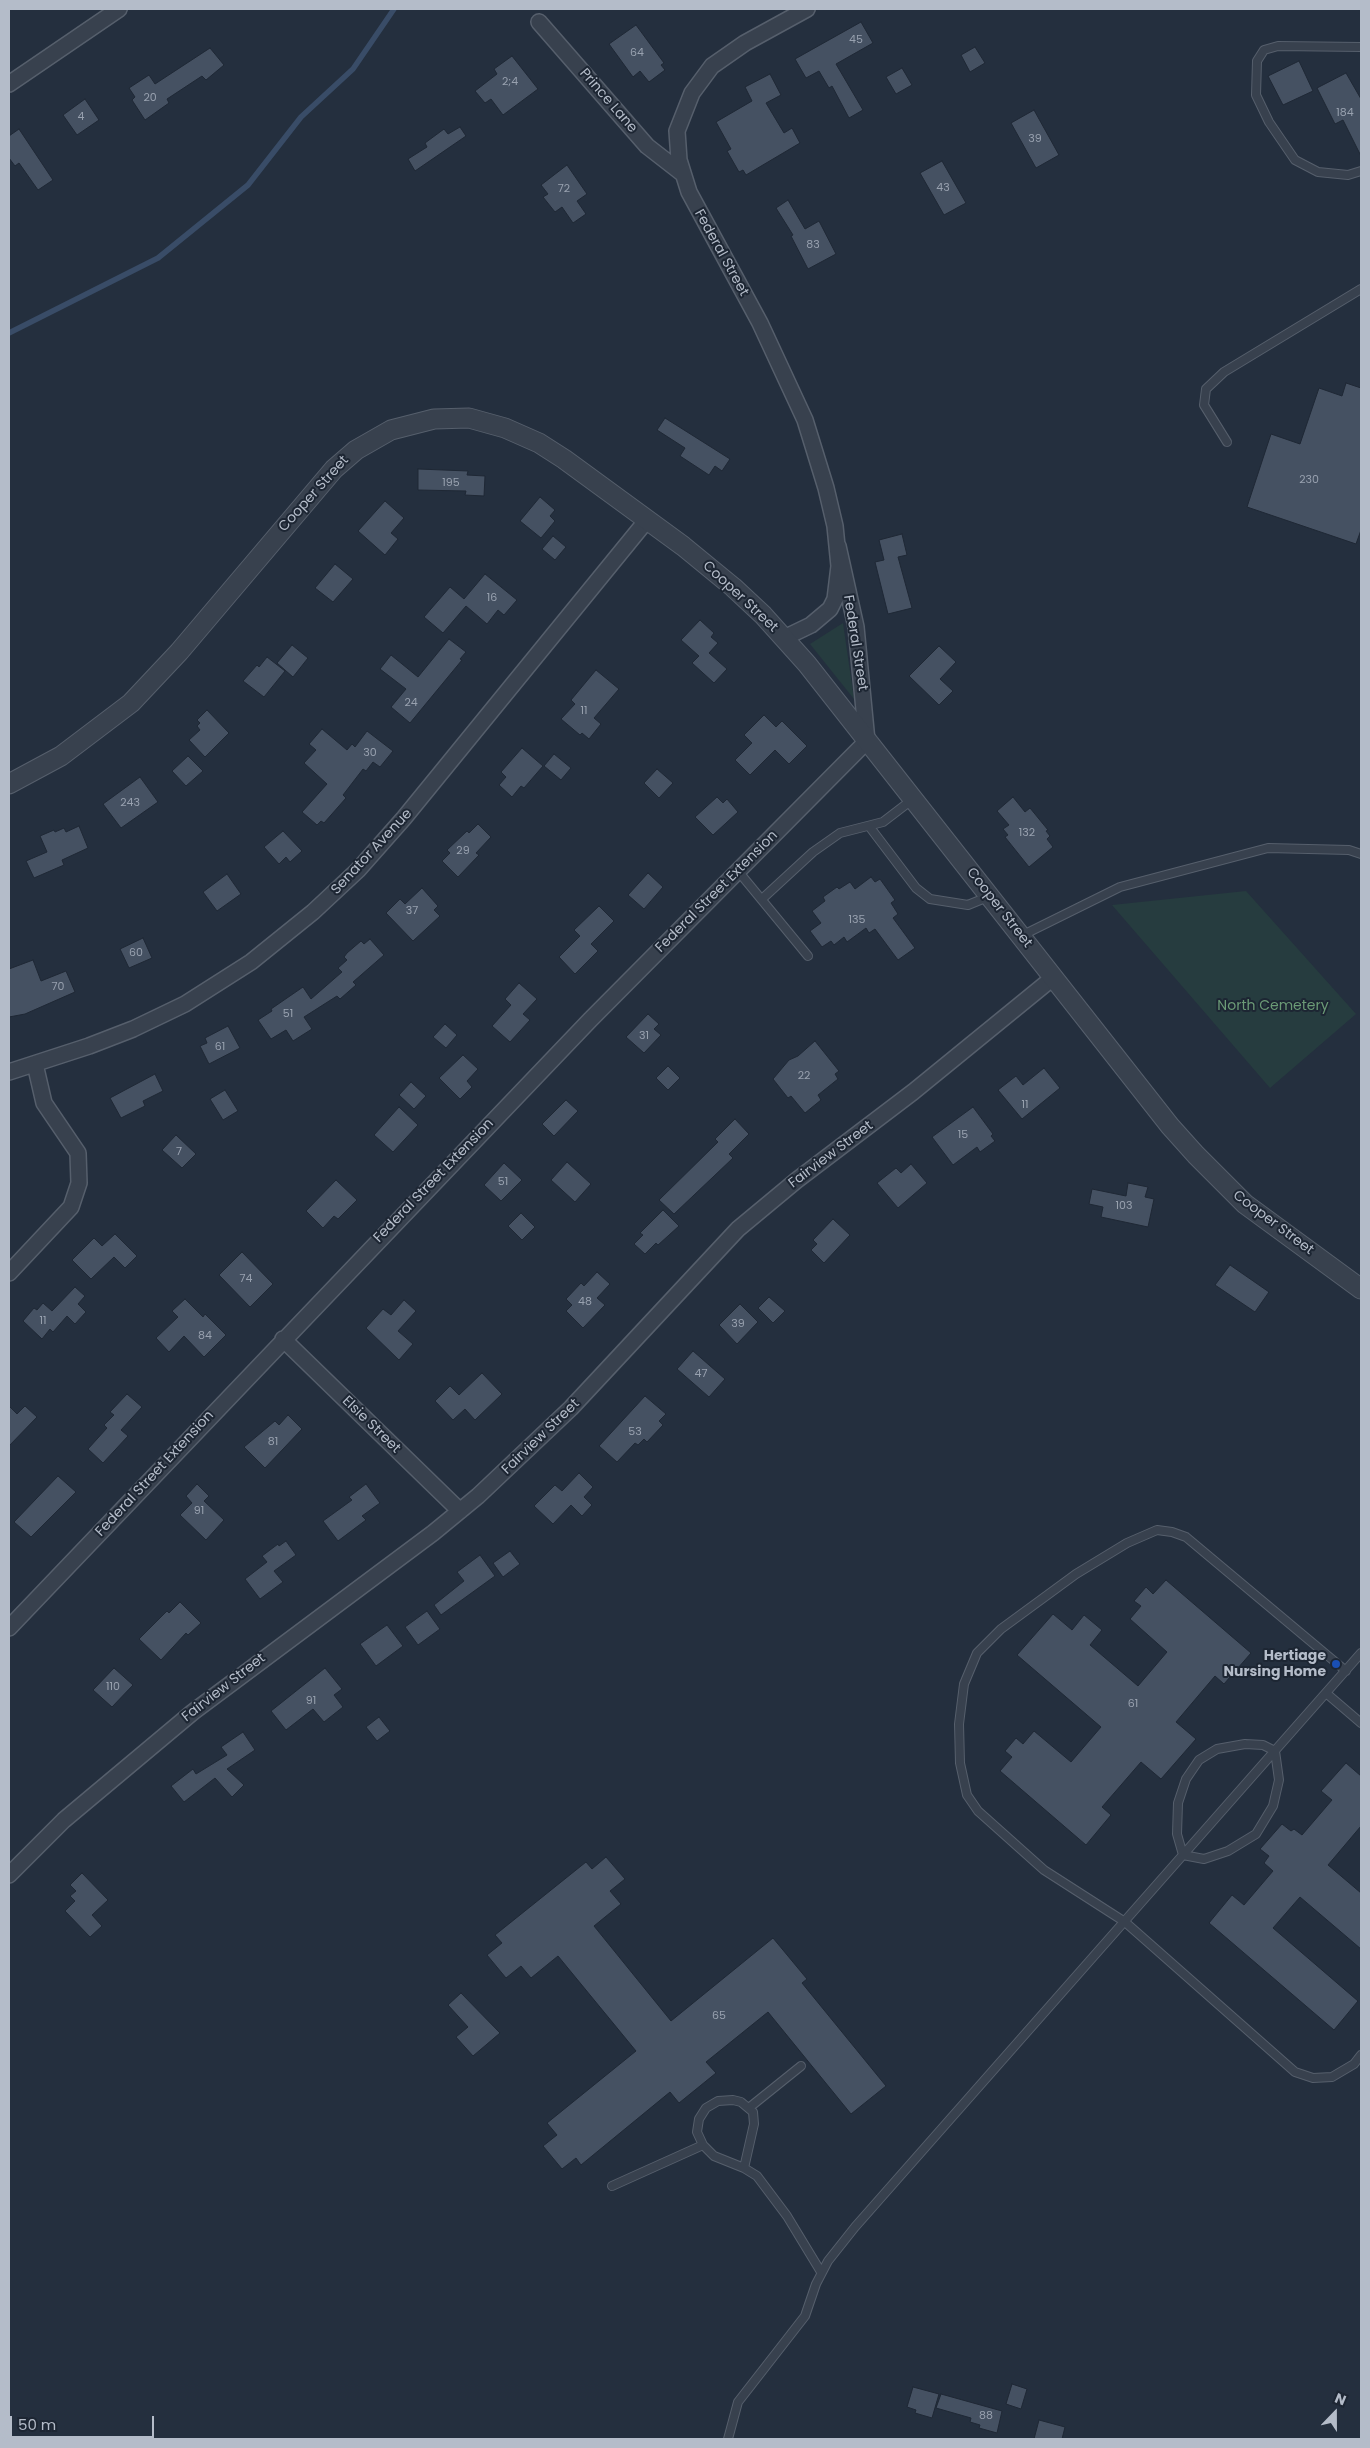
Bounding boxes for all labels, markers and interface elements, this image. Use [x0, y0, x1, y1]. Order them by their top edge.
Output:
house number: 45 [849, 33, 863, 47]
house number: 64 [630, 46, 644, 60]
street label: Prince Lane [575, 65, 641, 137]
house number: 2;4 [502, 75, 518, 89]
house number: 20 [143, 91, 157, 105]
house number: 184 [1336, 106, 1354, 120]
house number: 4 [78, 110, 84, 124]
house number: 39 [1028, 132, 1042, 146]
house number: 43 [936, 181, 950, 195]
house number: 72 [558, 182, 570, 196]
street label: Federal Street [690, 207, 752, 299]
house number: 83 [806, 238, 820, 252]
street label: Cooper Street [275, 452, 353, 536]
house number: 230 [1299, 473, 1319, 487]
house number: 195 [442, 476, 460, 490]
street label: Cooper Street [699, 558, 781, 636]
house number: 16 [487, 591, 497, 605]
street label: Federal Street [839, 594, 871, 692]
house number: 24 [404, 696, 418, 710]
house number: 11 [580, 704, 588, 718]
house number: 30 [363, 746, 377, 760]
house number: 243 [120, 796, 140, 810]
street label: Senator Avenue [328, 806, 416, 898]
house number: 132 [1019, 826, 1035, 840]
street label: Federal Street Extension [652, 827, 782, 957]
house number: 29 [456, 844, 470, 858]
street label: Cooper Street [963, 865, 1035, 951]
house number: 37 [406, 904, 418, 918]
house number: 135 [849, 913, 865, 927]
house number: 60 [129, 946, 143, 960]
house number: 70 [52, 980, 64, 994]
park label: North Cemetery [1217, 998, 1329, 1014]
house number: 51 [283, 1007, 293, 1021]
house number: 31 [639, 1029, 649, 1043]
house number: 61 [215, 1040, 225, 1054]
house number: 22 [798, 1069, 810, 1083]
house number: 11 [1021, 1098, 1029, 1112]
street label: Federal Street Extension [370, 1116, 498, 1246]
street label: Fairview Street [785, 1118, 877, 1192]
house number: 15 [958, 1128, 968, 1142]
house number: 7 [176, 1145, 182, 1159]
house number: 51 [498, 1175, 508, 1189]
street label: Cooper Street [1229, 1187, 1317, 1259]
house number: 103 [1116, 1199, 1132, 1213]
house number: 74 [240, 1272, 252, 1286]
house number: 48 [578, 1295, 592, 1309]
house number: 11 [39, 1314, 47, 1328]
house number: 39 [731, 1317, 745, 1331]
house number: 84 [198, 1329, 212, 1343]
house number: 47 [695, 1367, 707, 1381]
street label: Elsie Street [338, 1393, 404, 1457]
street label: Fairview Street [499, 1396, 583, 1478]
street label: Federal Street Extension [92, 1408, 218, 1540]
house number: 53 [628, 1425, 642, 1439]
house number: 81 [268, 1435, 278, 1449]
house number: 91 [194, 1504, 204, 1518]
place label: Hertiage Nursing Home [1224, 1648, 1326, 1680]
street label: Fairview Street [179, 1650, 269, 1726]
marker: Hertiage Nursing Home [1330, 1658, 1342, 1670]
house number: 110 [106, 1680, 120, 1694]
house number: 91 [306, 1694, 316, 1708]
house number: 61 [1128, 1697, 1138, 1711]
house number: 65 [712, 2009, 726, 2023]
north arrow [1310, 2388, 1360, 2438]
text: N [1332, 2388, 1349, 2410]
scale bar [12, 2406, 156, 2438]
house number: 88 [979, 2409, 993, 2423]
text: 50 m [18, 2414, 56, 2435]

